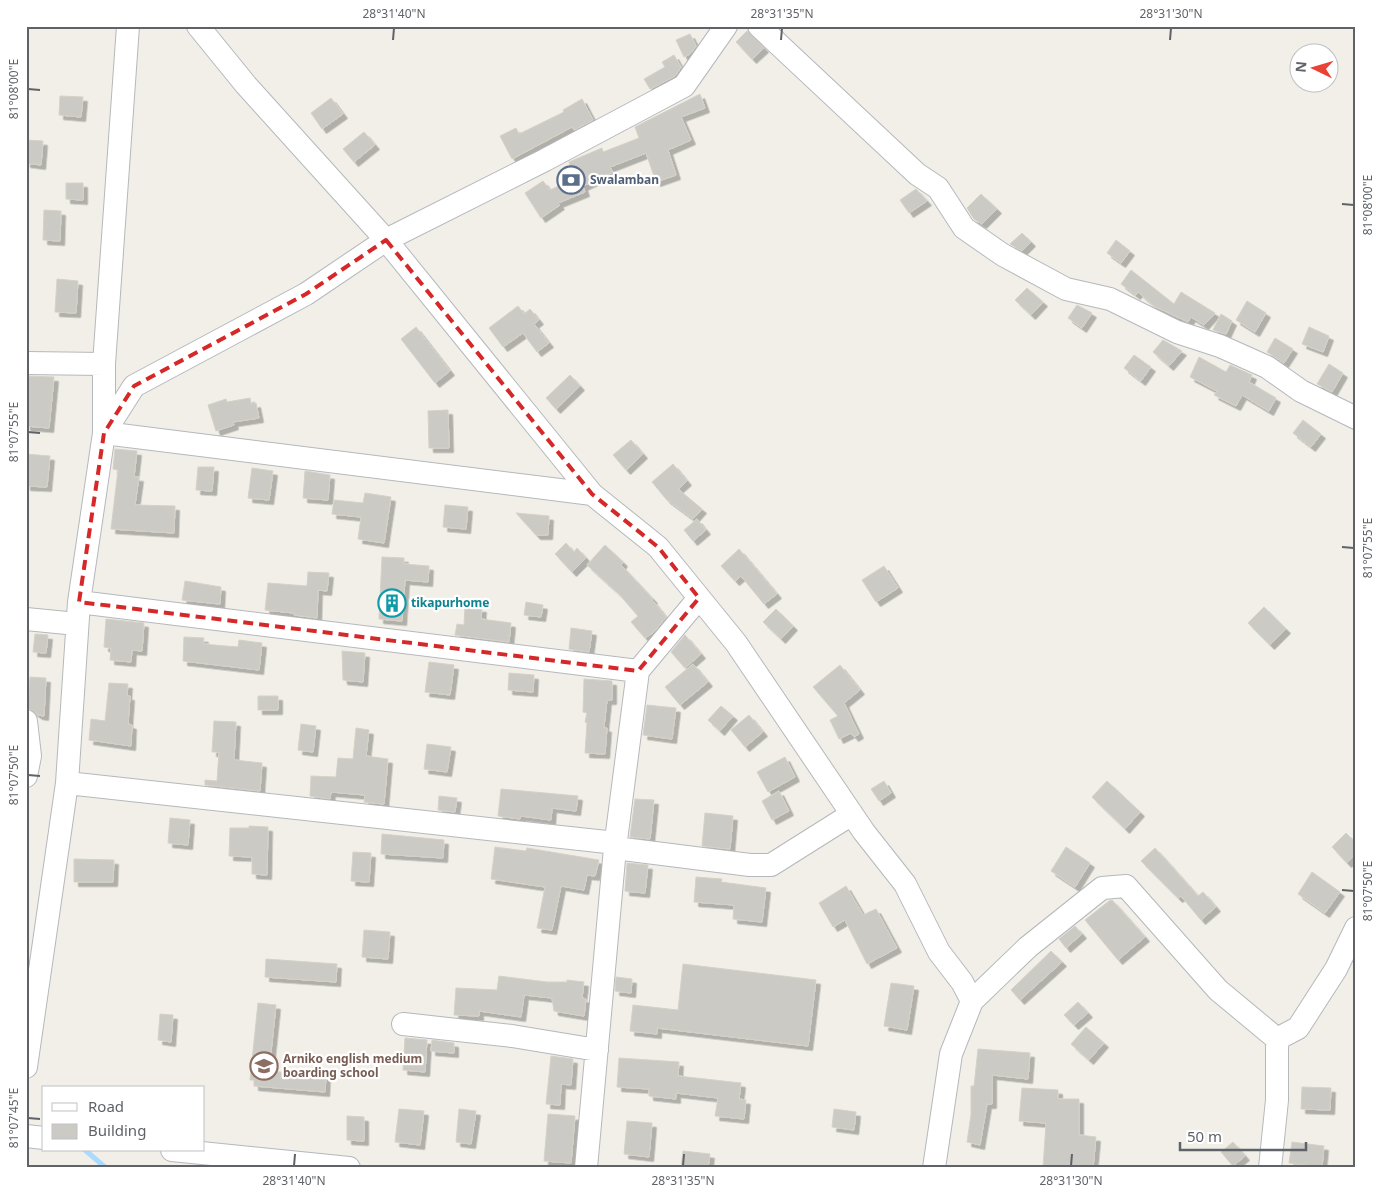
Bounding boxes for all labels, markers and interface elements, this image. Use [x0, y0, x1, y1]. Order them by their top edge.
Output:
text: 28°31'40"N [362, 5, 426, 22]
text: 28°31'35"N [750, 5, 814, 22]
text: 28°31'30"N [1139, 5, 1203, 22]
north arrow [1290, 42, 1340, 92]
text: 81°08'00"E [5, 59, 22, 119]
text: N [1291, 60, 1311, 73]
bank icon: Swalamban [556, 165, 586, 195]
place label: Swalamban [590, 171, 659, 188]
text: 81°08'00"E [1359, 175, 1376, 235]
text: 81°07'55"E [5, 402, 22, 462]
text: 81°07'55"E [1359, 518, 1376, 578]
building icon: tikapurhome [377, 588, 407, 618]
place label: tikapurhome [411, 594, 489, 611]
text: 81°07'50"E [5, 745, 22, 805]
text: 81°07'50"E [1359, 861, 1376, 921]
place label: Arniko english medium boarding school [283, 1050, 422, 1081]
school or university icon: Arniko english medium boarding school [249, 1051, 279, 1081]
legend [42, 1086, 205, 1152]
text: 81°07'45"E [5, 1088, 22, 1148]
text: Road [88, 1096, 124, 1116]
scale bar [1180, 1119, 1306, 1151]
text: Building [88, 1120, 146, 1140]
text: 50 m [1187, 1126, 1222, 1146]
text: 28°31'40"N [262, 1172, 326, 1189]
text: 28°31'35"N [651, 1172, 715, 1189]
text: 28°31'30"N [1039, 1172, 1103, 1189]

